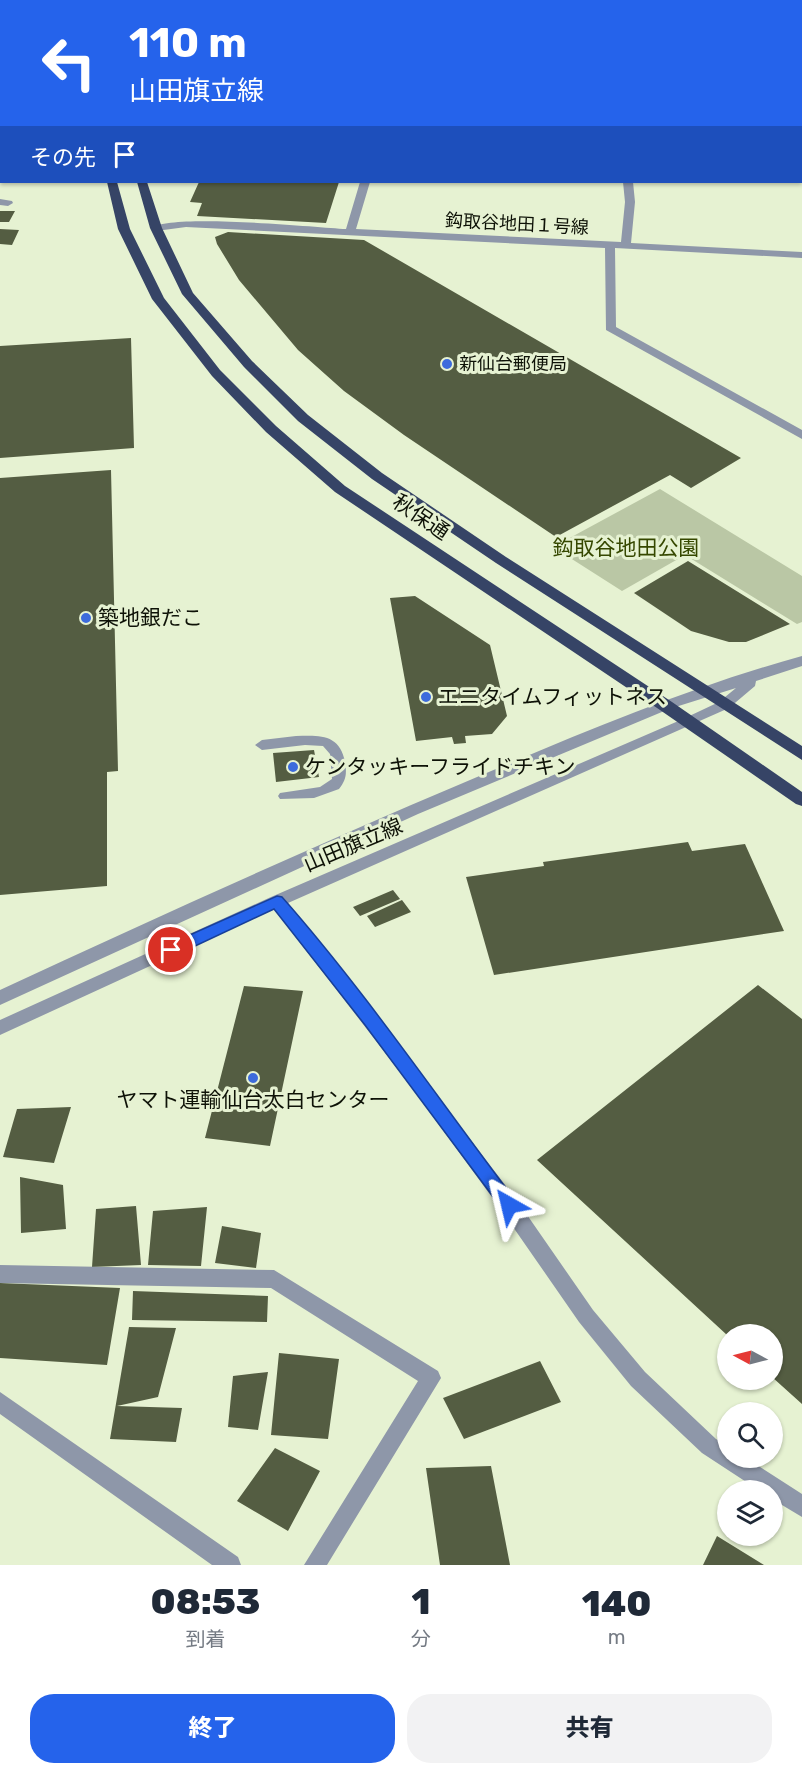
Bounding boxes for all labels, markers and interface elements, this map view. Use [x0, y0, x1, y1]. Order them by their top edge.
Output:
text: 110 m [129, 18, 247, 68]
icon: left [30, 24, 108, 102]
text: 山田旗立線 [129, 75, 264, 107]
icon: arrive [108, 138, 141, 171]
text: その先 [30, 144, 96, 171]
street label: 鈎取谷地田１号線 [445, 209, 589, 239]
place label: 新仙台郵便局 [459, 353, 567, 375]
marker: 新仙台郵便局 [440, 357, 454, 371]
street label: 秋保通 [388, 489, 454, 545]
park label: 鈎取谷地田公園 [553, 535, 700, 560]
place label: 築地銀だこ [98, 605, 203, 630]
marker: 築地銀だこ [79, 611, 93, 625]
place label: エニタイムフィットネス [438, 684, 667, 709]
marker: エニタイムフィットネス [419, 690, 433, 704]
place label: ケンタッキーフライドチキン [305, 754, 575, 779]
marker: ケンタッキーフライドチキン [286, 760, 300, 774]
street label: 山田旗立線 [300, 813, 406, 877]
pin [145, 924, 196, 975]
icon: arrive [154, 933, 187, 966]
marker: ヤマト運輸仙台太白センター [246, 1071, 260, 1085]
place label: ヤマト運輸仙台太白センター [117, 1087, 390, 1112]
position arrow [477, 1173, 541, 1237]
north arrow [717, 1324, 783, 1390]
map controls [717, 1324, 783, 1546]
button: search [717, 1402, 783, 1468]
button: layers [717, 1480, 783, 1546]
text: 08:53 [151, 1580, 260, 1623]
text: 1 [412, 1580, 431, 1623]
text: 140 [582, 1582, 651, 1625]
text: m [608, 1625, 625, 1649]
text: 到着 [186, 1627, 226, 1651]
text: 分 [411, 1627, 431, 1651]
button: 終了 [30, 1694, 395, 1763]
button: 共有 [407, 1694, 772, 1763]

